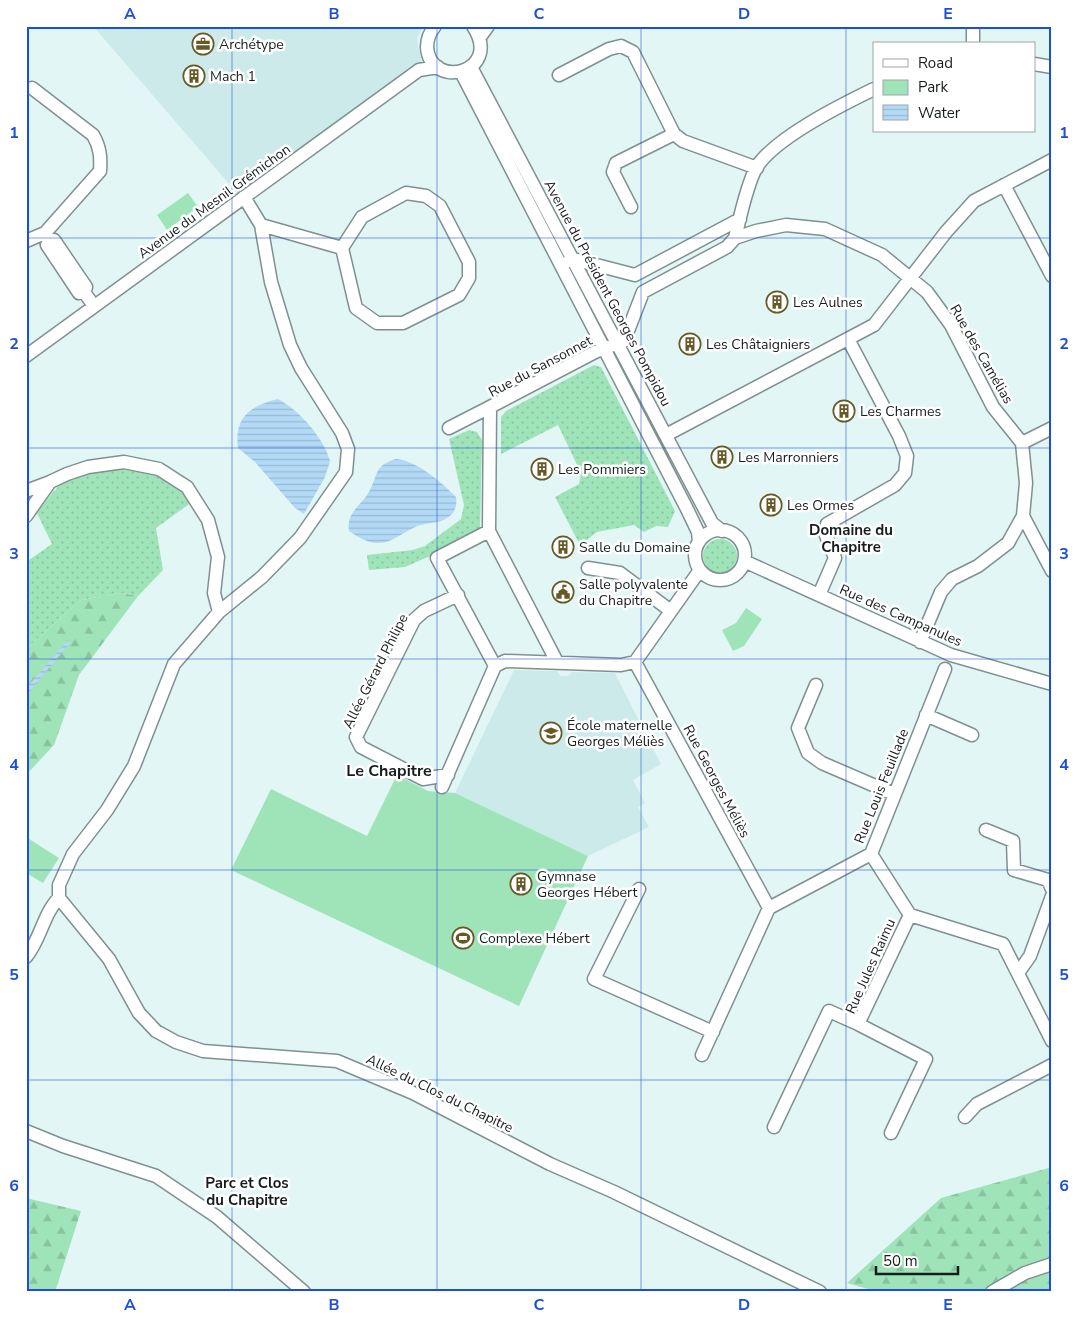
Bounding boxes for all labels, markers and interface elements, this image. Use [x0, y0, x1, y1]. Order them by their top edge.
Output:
text: A [124, 3, 136, 25]
text: B [328, 3, 340, 25]
text: C [534, 3, 545, 25]
text: D [738, 3, 750, 25]
text: E [943, 3, 953, 25]
office icon: Archétype [191, 32, 215, 56]
place label: Archétype [219, 35, 284, 54]
legend [873, 42, 1036, 132]
text: Road [918, 53, 953, 73]
building icon: Mach 1 [182, 64, 206, 88]
place label: Mach 1 [210, 67, 256, 86]
text: Park [918, 77, 948, 97]
text: Water [918, 103, 961, 123]
text: 1 [9, 122, 19, 144]
text: 1 [1059, 122, 1069, 144]
street label: Avenue du Mesnil Grémichon [134, 140, 294, 263]
street label: Avenue du Président Georges Pompidou [540, 177, 676, 410]
building icon: Les Aulnes [765, 290, 789, 314]
place label: Les Aulnes [793, 293, 863, 312]
street label: Rue des Camélias [945, 301, 1018, 408]
street label: Rue du Sansonnet [485, 331, 595, 402]
building icon: Les Châtaigniers [678, 332, 702, 356]
text: 2 [9, 333, 19, 355]
text: 2 [1059, 333, 1069, 355]
place label: Les Châtaigniers [706, 335, 810, 354]
building icon: Les Charmes [832, 399, 856, 423]
place label: Les Charmes [860, 402, 942, 421]
building icon: Les Marronniers [710, 445, 734, 469]
place label: Les Marronniers [738, 448, 839, 467]
building icon: Les Pommiers [530, 457, 554, 481]
place label: Les Pommiers [558, 460, 646, 479]
building icon: Les Ormes [759, 493, 783, 517]
place label: Les Ormes [787, 496, 854, 515]
district label: Domaine du Chapitre [809, 520, 893, 557]
building icon: Salle du Domaine [551, 535, 575, 559]
place label: Salle du Domaine [579, 538, 690, 557]
text: 3 [9, 543, 19, 565]
text: 3 [1059, 543, 1069, 565]
place label: Salle polyvalente du Chapitre [579, 575, 688, 610]
public building icon: Salle polyvalente du Chapitre [551, 580, 575, 604]
street label: Rue des Campanules [836, 580, 965, 651]
street label: Allée Gérard Philipe [338, 610, 413, 732]
place label: École maternelle Georges Méliès [567, 716, 672, 751]
school or university icon: École maternelle Georges Méliès [539, 721, 563, 745]
street label: Rue Georges Méliès [679, 721, 755, 841]
street label: Rue Louis Feuillade [850, 726, 913, 846]
text: 4 [9, 754, 19, 776]
text: 4 [1059, 754, 1069, 776]
district label: Le Chapitre [346, 760, 432, 782]
place label: Gymnase Georges Hébert [537, 867, 637, 902]
building icon: Gymnase Georges Hébert [509, 872, 533, 896]
street label: Rue Jules Raimu [841, 916, 900, 1017]
sports icon: Complexe Hébert [451, 926, 475, 950]
place label: Complexe Hébert [479, 929, 590, 948]
text: 5 [9, 964, 19, 986]
text: 5 [1059, 964, 1069, 986]
street label: Allée du Clos du Chapitre [363, 1050, 516, 1137]
district label: Parc et Clos du Chapitre [205, 1173, 289, 1210]
text: 6 [9, 1175, 19, 1197]
text: 6 [1059, 1175, 1069, 1197]
scale bar [876, 1243, 958, 1275]
text: 50 m [883, 1251, 918, 1271]
text: A [124, 1294, 136, 1316]
text: B [328, 1294, 340, 1316]
text: C [534, 1294, 545, 1316]
text: D [738, 1294, 750, 1316]
text: E [943, 1294, 953, 1316]

